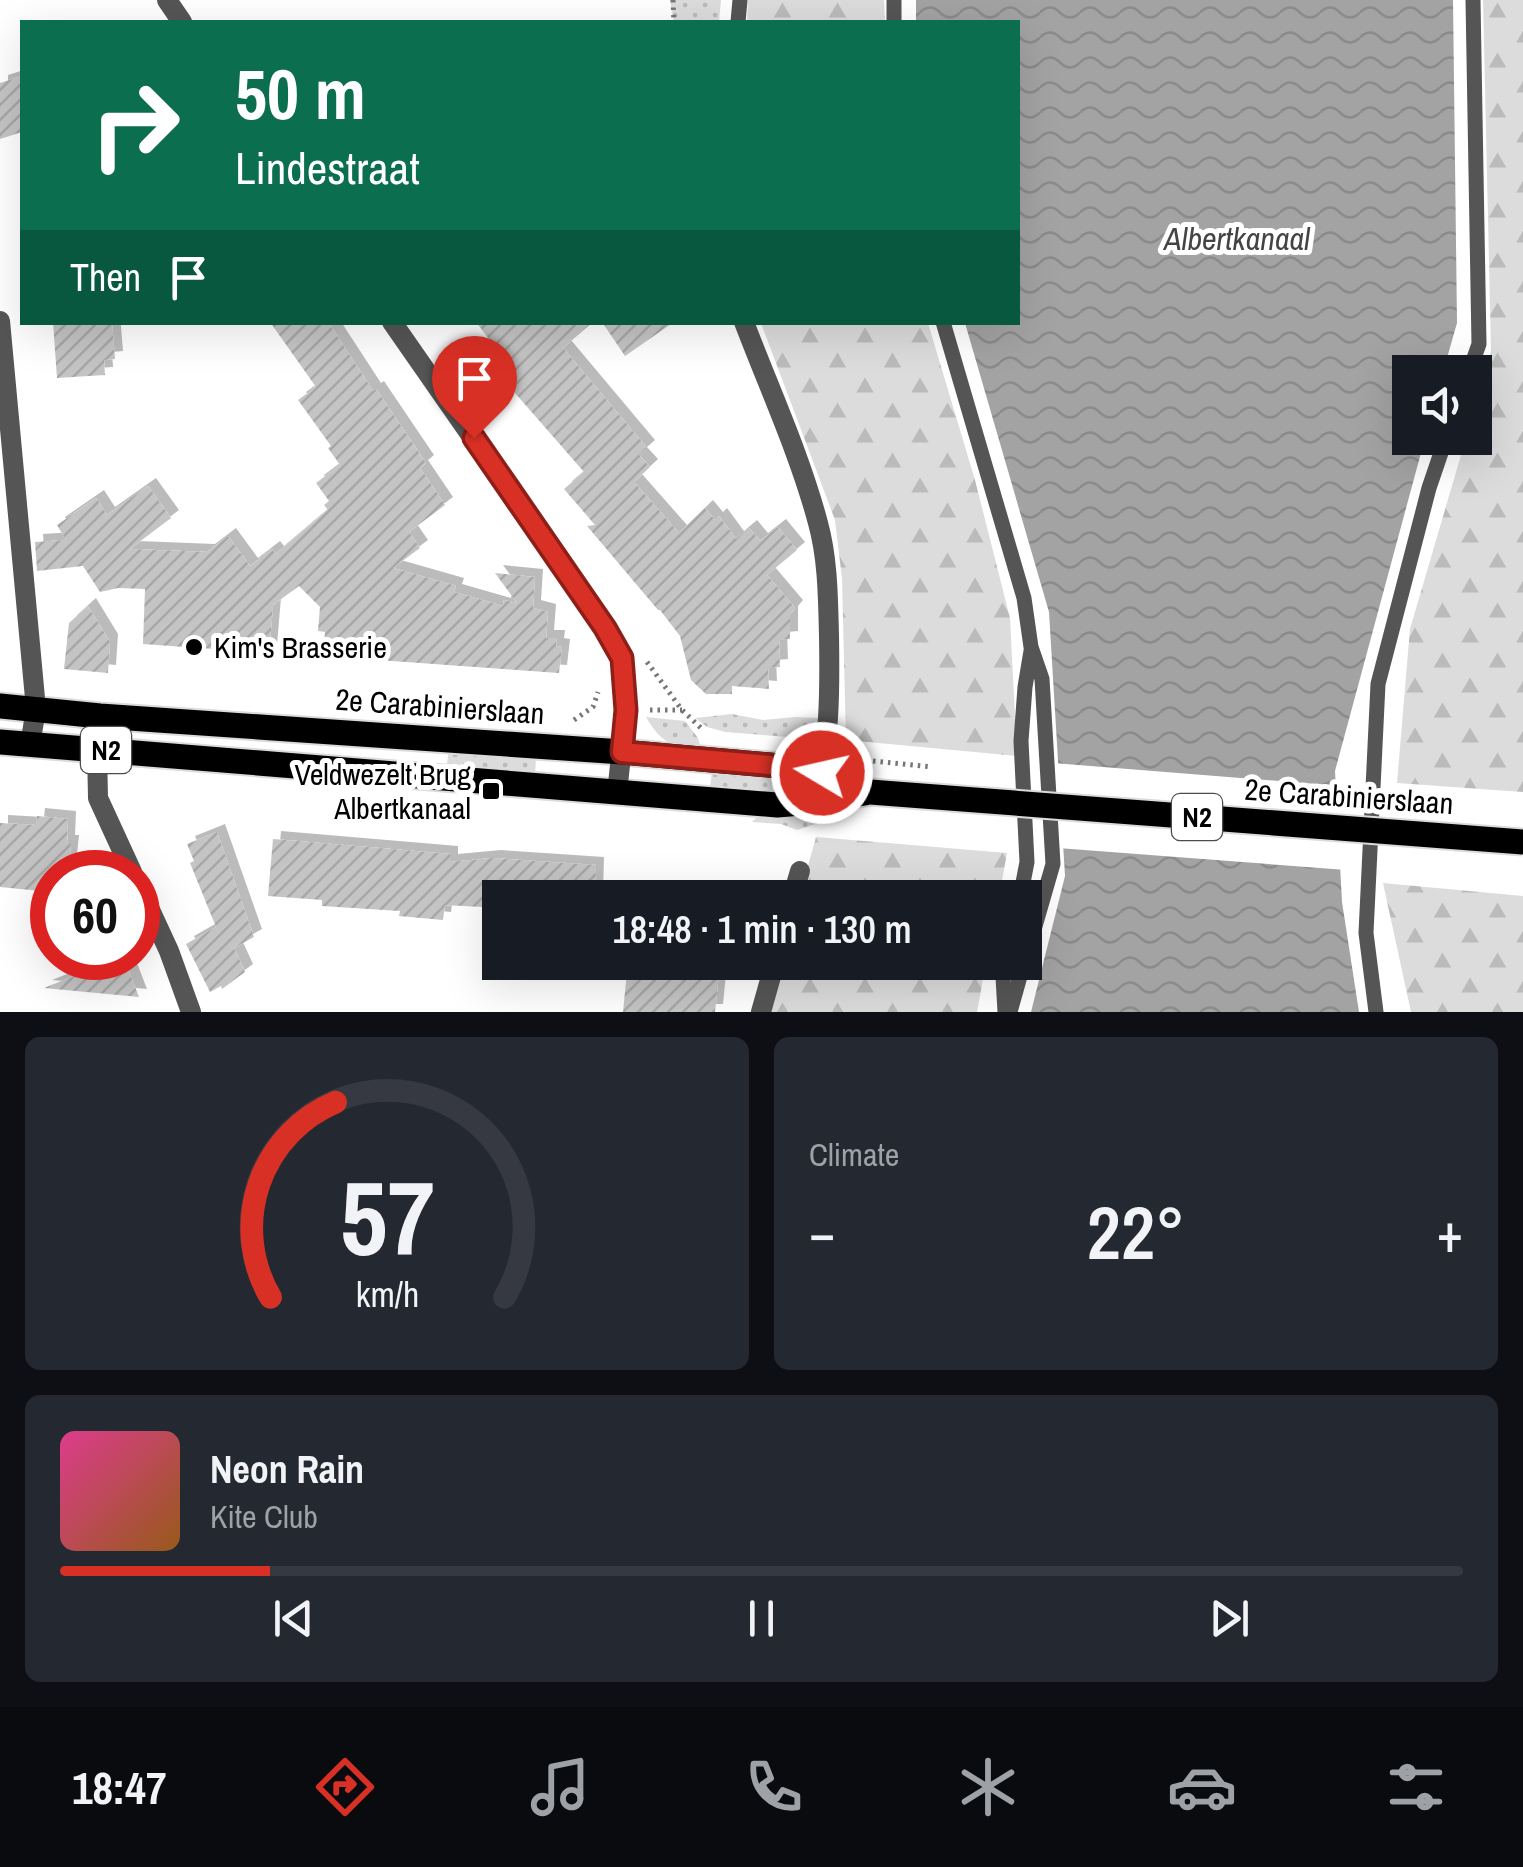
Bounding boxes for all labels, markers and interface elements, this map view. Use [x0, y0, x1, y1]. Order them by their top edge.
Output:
text: 50 m [235, 47, 366, 141]
icon: right [70, 60, 200, 190]
text: Lindestraat [235, 137, 420, 198]
water label: Albertkanaal [1162, 217, 1311, 260]
icon: arrive [161, 250, 216, 305]
text: Then [70, 252, 141, 303]
pin [432, 336, 517, 439]
icon: arrive [447, 351, 502, 406]
map controls [1392, 355, 1492, 455]
button: sound [1392, 355, 1492, 455]
place label: Kim's Brasserie [214, 627, 387, 667]
marker: Kim's Brasserie [183, 636, 205, 658]
street label: 2e Carabinierslaan [334, 679, 546, 733]
position arrow [770, 721, 874, 825]
road number: N2 [81, 727, 131, 773]
place label: Veldwezelt Brug Albertkanaal [295, 754, 471, 828]
street label: 2e Carabinierslaan [1243, 769, 1455, 823]
marker: Veldwezelt Brug Albertkanaal [480, 780, 502, 802]
road number: N2 [1172, 794, 1222, 840]
speed limit sign: 60 [30, 850, 160, 980]
text: 18:48 · 1 min · 130 m [612, 904, 912, 955]
text: Climate [809, 1133, 899, 1176]
text: 57 [340, 1147, 434, 1287]
text: 22° [1087, 1181, 1185, 1282]
text: − [809, 1195, 835, 1269]
text: + [1437, 1195, 1463, 1269]
text: km/h [355, 1270, 419, 1318]
text: Neon Rain [210, 1444, 364, 1495]
text: Kite Club [210, 1495, 318, 1538]
icon: previous [266, 1591, 321, 1646]
icon: pause [734, 1591, 789, 1646]
icon: next [1202, 1591, 1257, 1646]
icon: directions [310, 1752, 380, 1822]
icon: music [525, 1752, 595, 1822]
icon: phone [739, 1752, 809, 1822]
icon: climate [953, 1752, 1023, 1822]
icon: car [1167, 1752, 1237, 1822]
icon: filters [1381, 1752, 1451, 1822]
text: 18:47 [72, 1757, 166, 1818]

